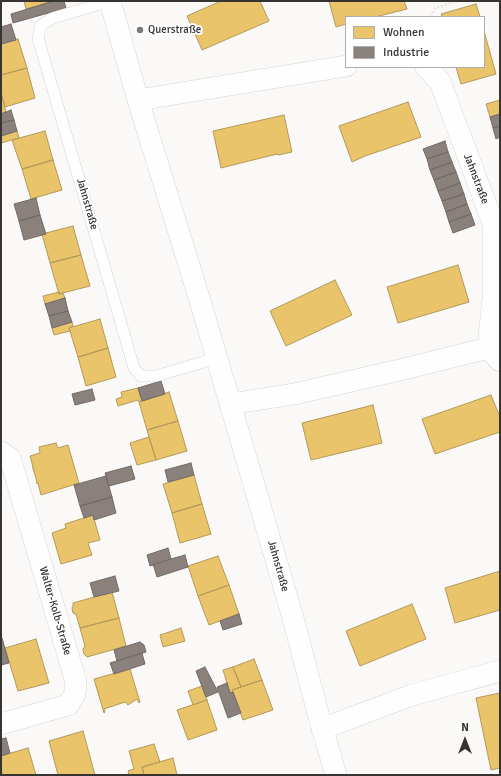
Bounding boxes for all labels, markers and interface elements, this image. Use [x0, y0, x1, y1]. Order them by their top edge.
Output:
legend [345, 16, 485, 68]
place label: Querstraße [148, 23, 201, 37]
marker: Querstraße [135, 25, 145, 35]
text: Wohnen [383, 25, 425, 40]
text: Industrie [383, 45, 429, 60]
street label: Jahnstraße [460, 152, 492, 206]
street label: Jahnstraße [73, 177, 101, 231]
street label: Jahnstraße [264, 539, 292, 593]
street label: Walter-Kolb-Straße [36, 565, 74, 657]
north arrow [445, 720, 485, 760]
text: N [461, 721, 469, 734]

